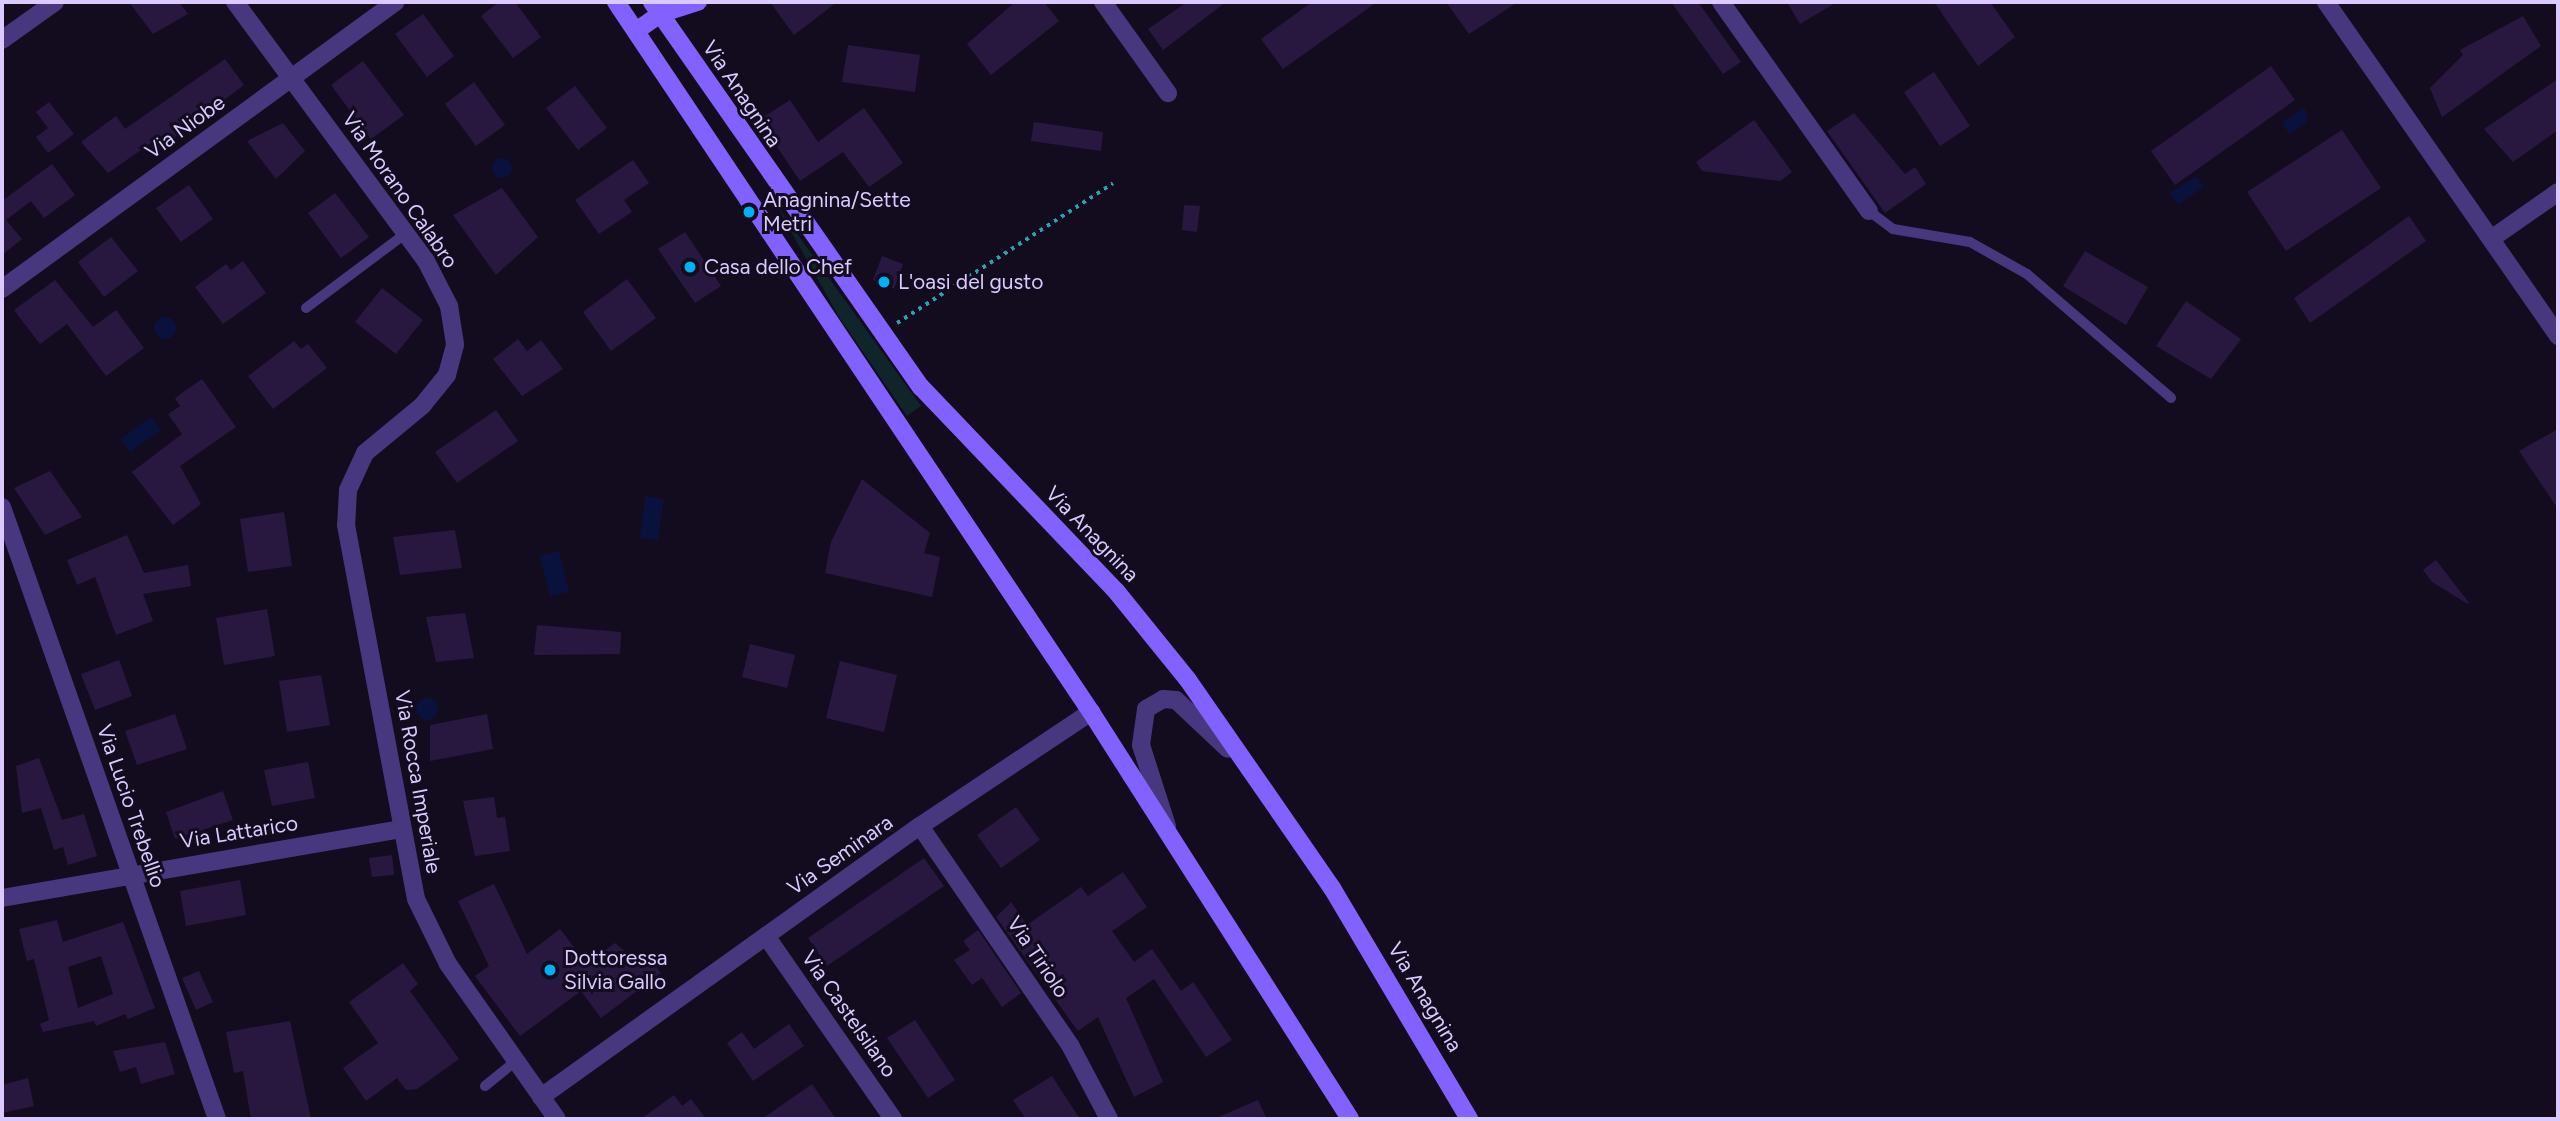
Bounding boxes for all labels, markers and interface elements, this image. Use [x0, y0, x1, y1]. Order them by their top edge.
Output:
street label: Via Anagnina [697, 36, 787, 152]
street label: Via Niobe [140, 90, 230, 164]
street label: Via Morano Calabro [337, 107, 463, 273]
place label: Anagnina/Sette Metri [763, 187, 911, 237]
marker: Anagnina/Sette Metri [741, 204, 757, 220]
place label: Casa dello Chef [704, 254, 852, 280]
marker: Casa dello Chef [682, 259, 698, 275]
place label: L'oasi del gusto [898, 269, 1043, 295]
marker: L'oasi del gusto [876, 274, 892, 290]
street label: Via Anagnina [1040, 481, 1144, 587]
street label: Via Rocca Imperiale [389, 688, 447, 876]
street label: Via Lucio Trebellio [91, 721, 171, 891]
street label: Via Lattarico [178, 810, 300, 854]
street label: Via Seminara [783, 810, 897, 900]
street label: Via Tiriolo [1002, 912, 1074, 1002]
street label: Via Anagnina [1382, 938, 1468, 1056]
place label: Dottoressa Silvia Gallo [564, 945, 667, 995]
street label: Via Castelsilano [796, 946, 902, 1082]
marker: Dottoressa Silvia Gallo [542, 962, 558, 978]

